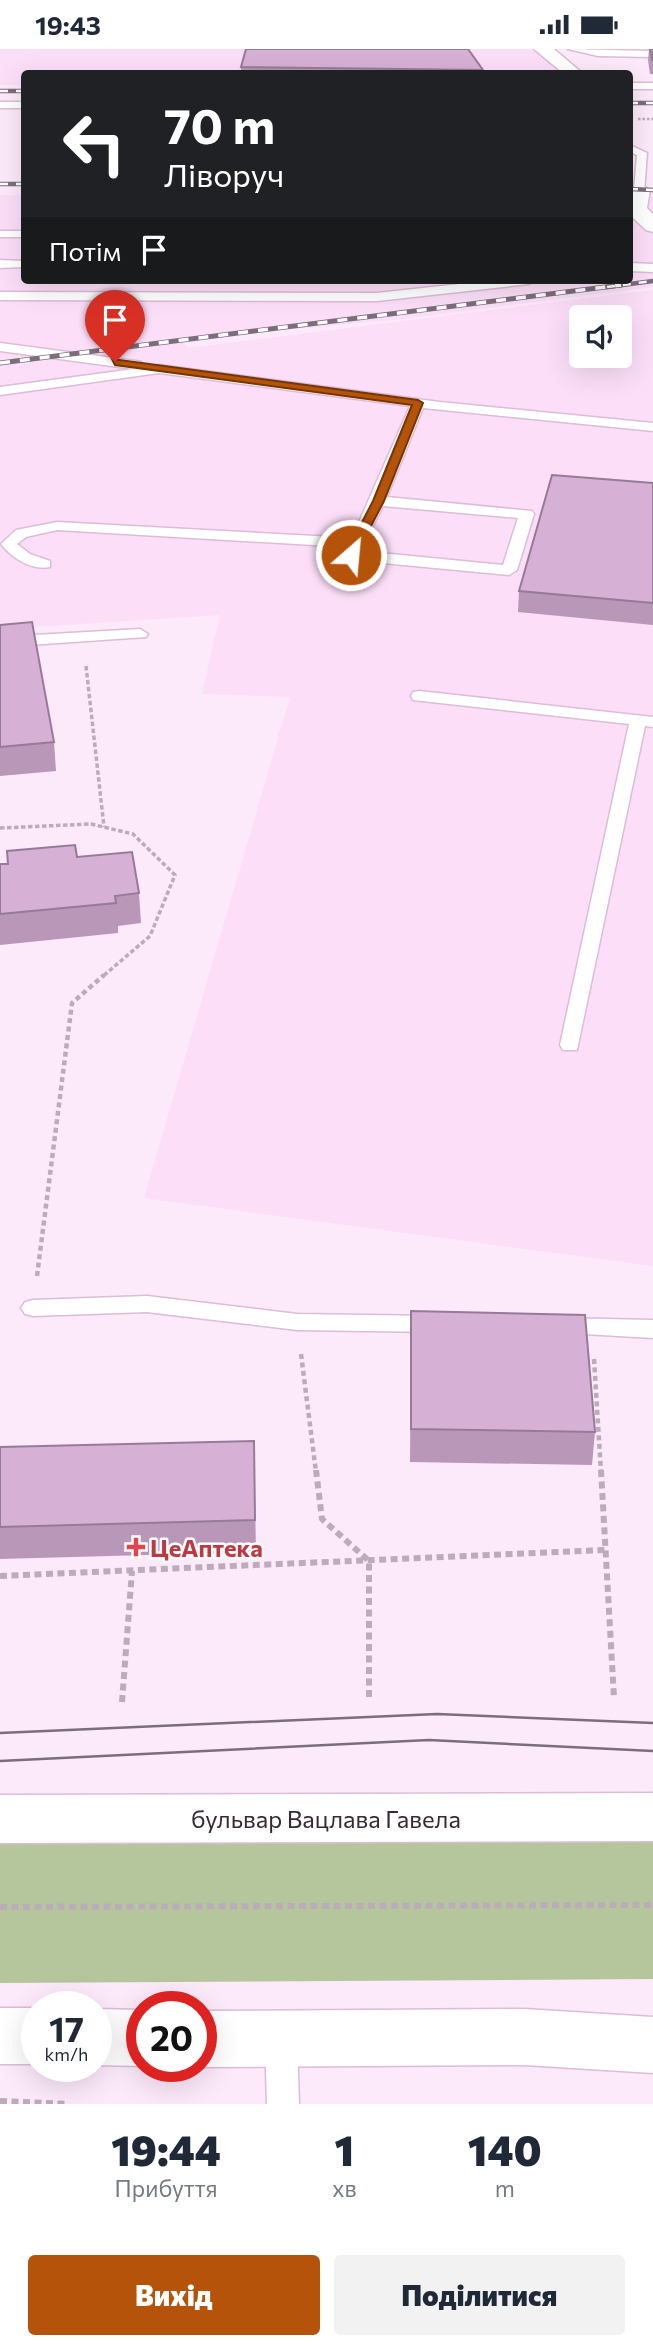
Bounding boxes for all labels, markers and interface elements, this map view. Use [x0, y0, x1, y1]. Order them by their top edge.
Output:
text: 19:43 [35, 9, 101, 40]
text: 70 m [164, 94, 275, 154]
icon: left [49, 98, 140, 189]
text: Ліворуч [164, 154, 284, 194]
icon: arrive [135, 231, 173, 269]
text: Потім [49, 235, 121, 266]
pin [85, 290, 145, 362]
icon: arrive [96, 301, 134, 339]
map controls [569, 305, 632, 368]
button: sound [569, 305, 632, 368]
position arrow [314, 518, 388, 592]
place label: ЦеАптека [150, 1533, 263, 1562]
marker: ЦеАптека [128, 1539, 144, 1555]
street label: бульвар Вацлава Гавела [191, 1804, 461, 1833]
speed limit sign: 20 [126, 1991, 217, 2082]
text: 17 [49, 2006, 84, 2049]
text: km/h [45, 2043, 88, 2065]
text: 19:44 [111, 2123, 221, 2175]
text: 1 [335, 2123, 354, 2175]
text: 140 [468, 2123, 542, 2175]
text: Прибуття [115, 2174, 218, 2202]
text: хв [332, 2174, 357, 2202]
text: m [495, 2174, 515, 2202]
button: Вихід [28, 2255, 320, 2335]
button: Поділитися [334, 2255, 625, 2335]

